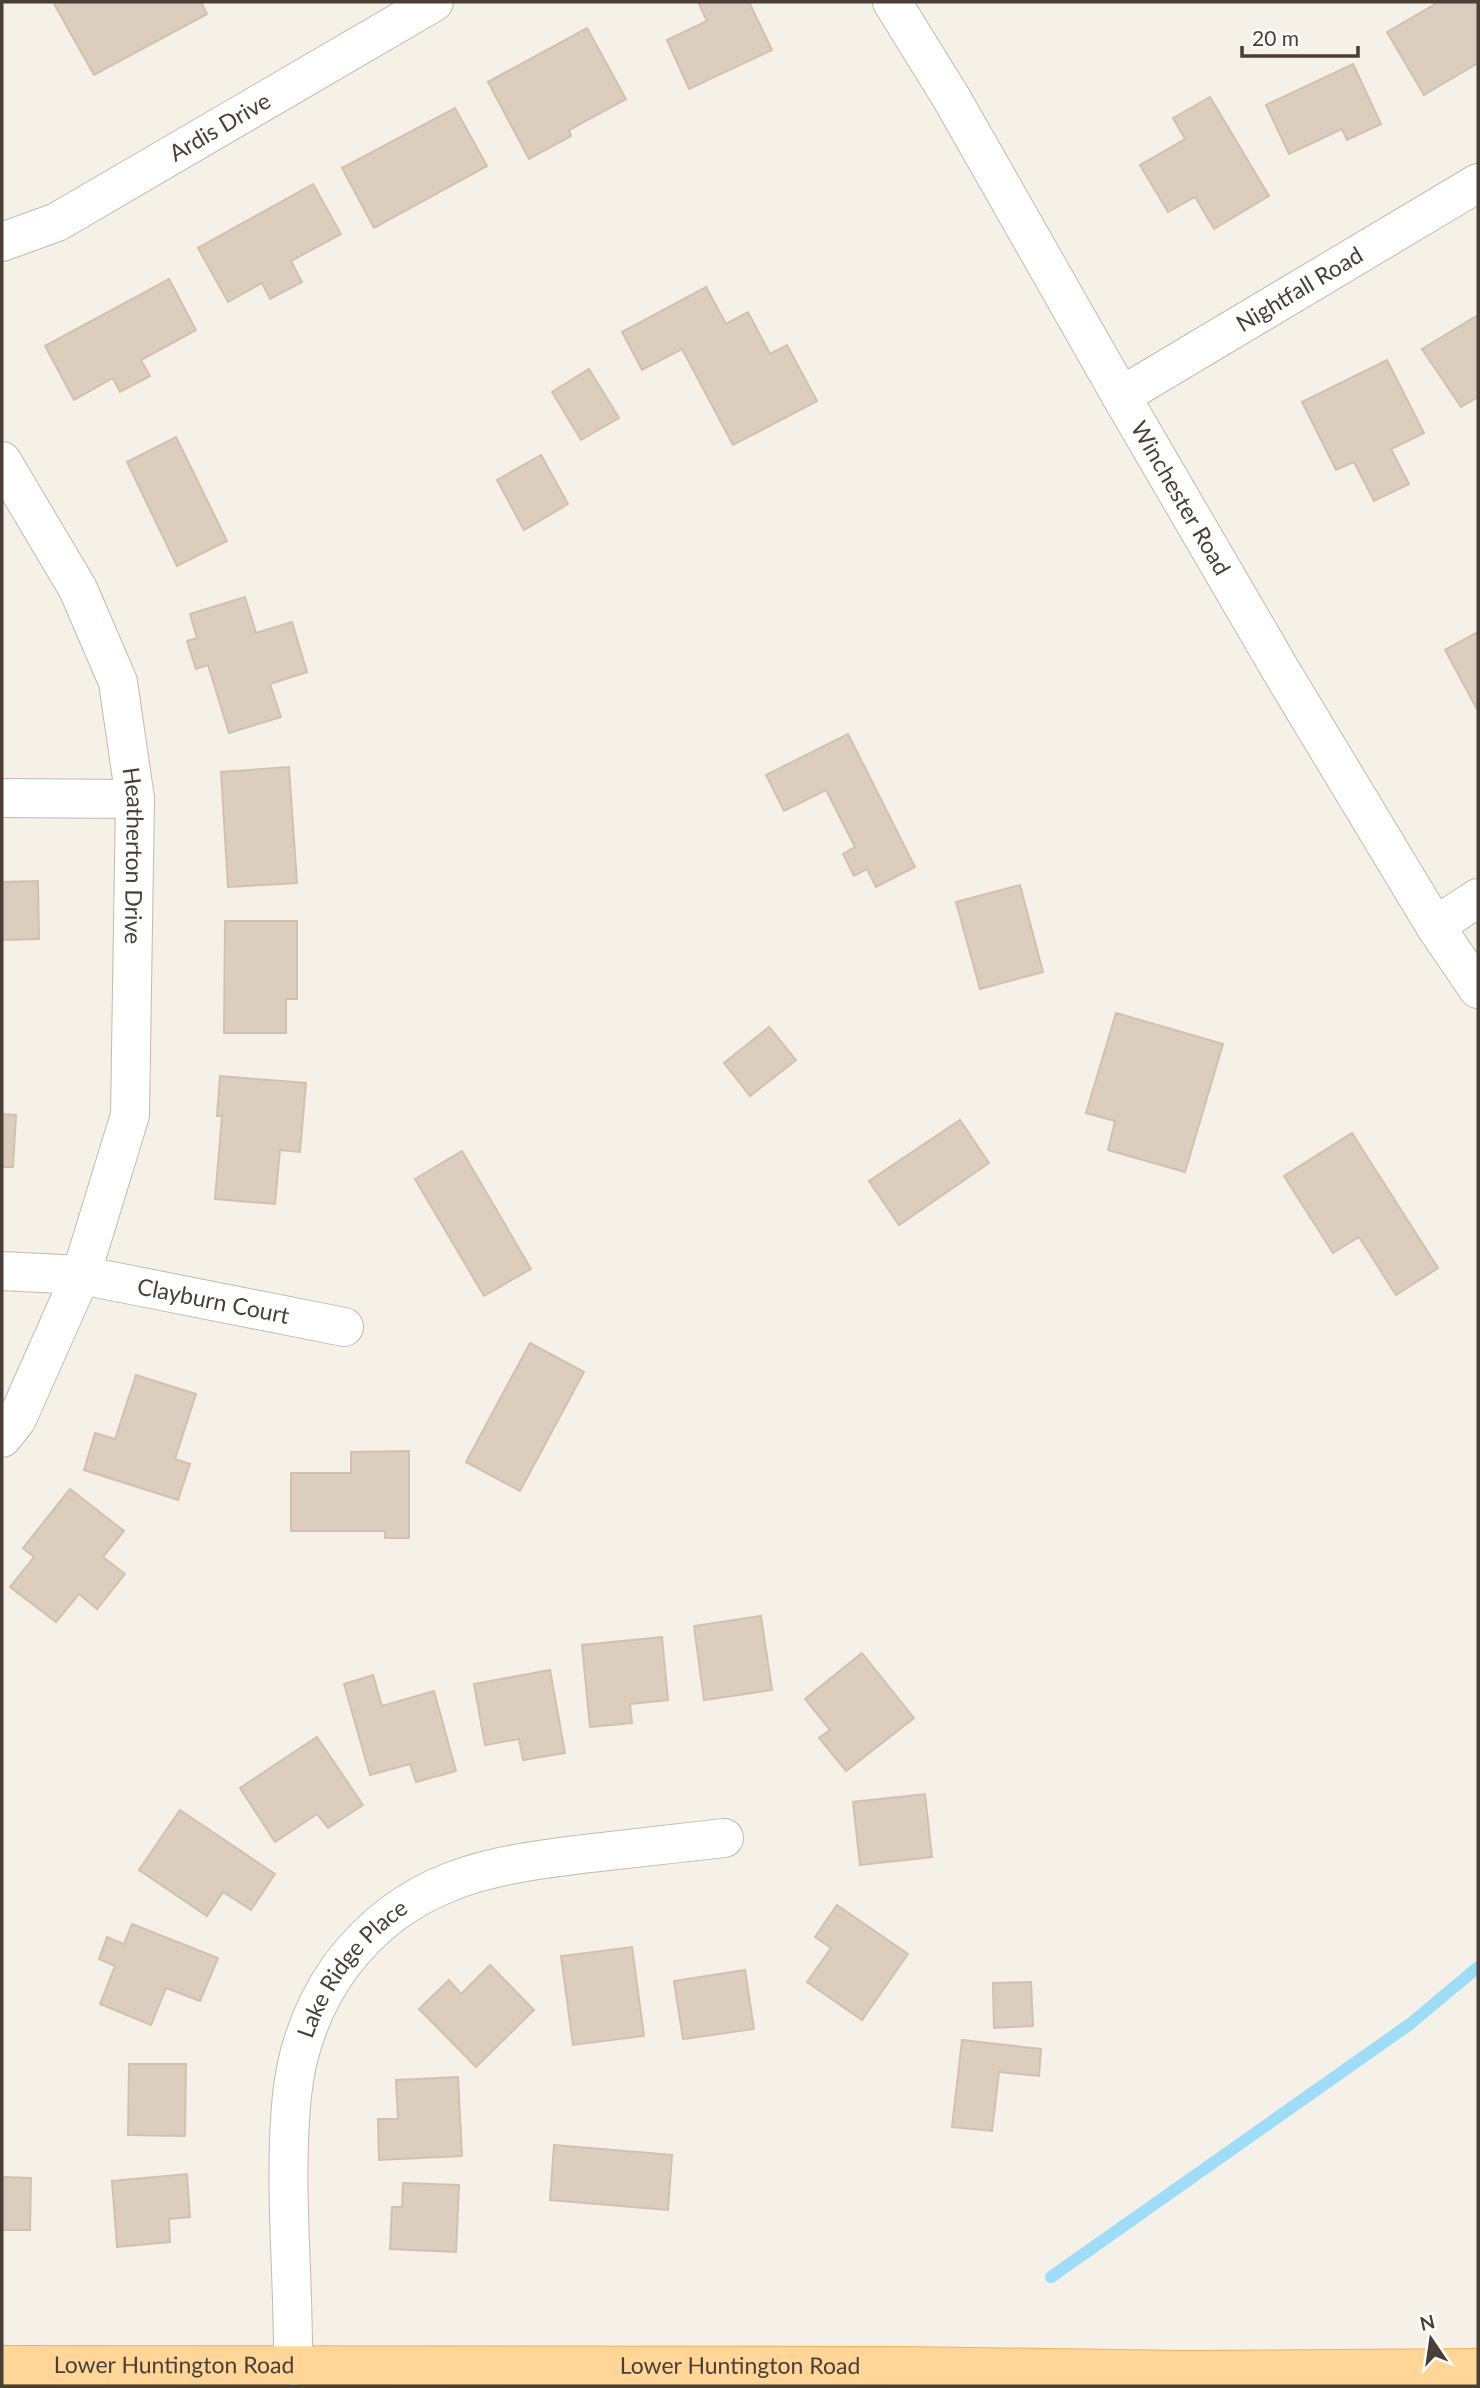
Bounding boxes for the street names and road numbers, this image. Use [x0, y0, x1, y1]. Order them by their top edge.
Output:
street label: Ardis Drive [164, 86, 275, 167]
street label: Nightfall Road [1231, 240, 1368, 337]
street label: Winchester Road [1126, 416, 1237, 580]
street label: Heatherton Drive [118, 765, 150, 944]
street label: Clayburn Court [135, 1271, 293, 1329]
street label: Lake Ridge Place [290, 1893, 412, 2041]
street label: Lower Huntington Road [54, 2350, 294, 2378]
street label: Lower Huntington Road [620, 2351, 860, 2379]

